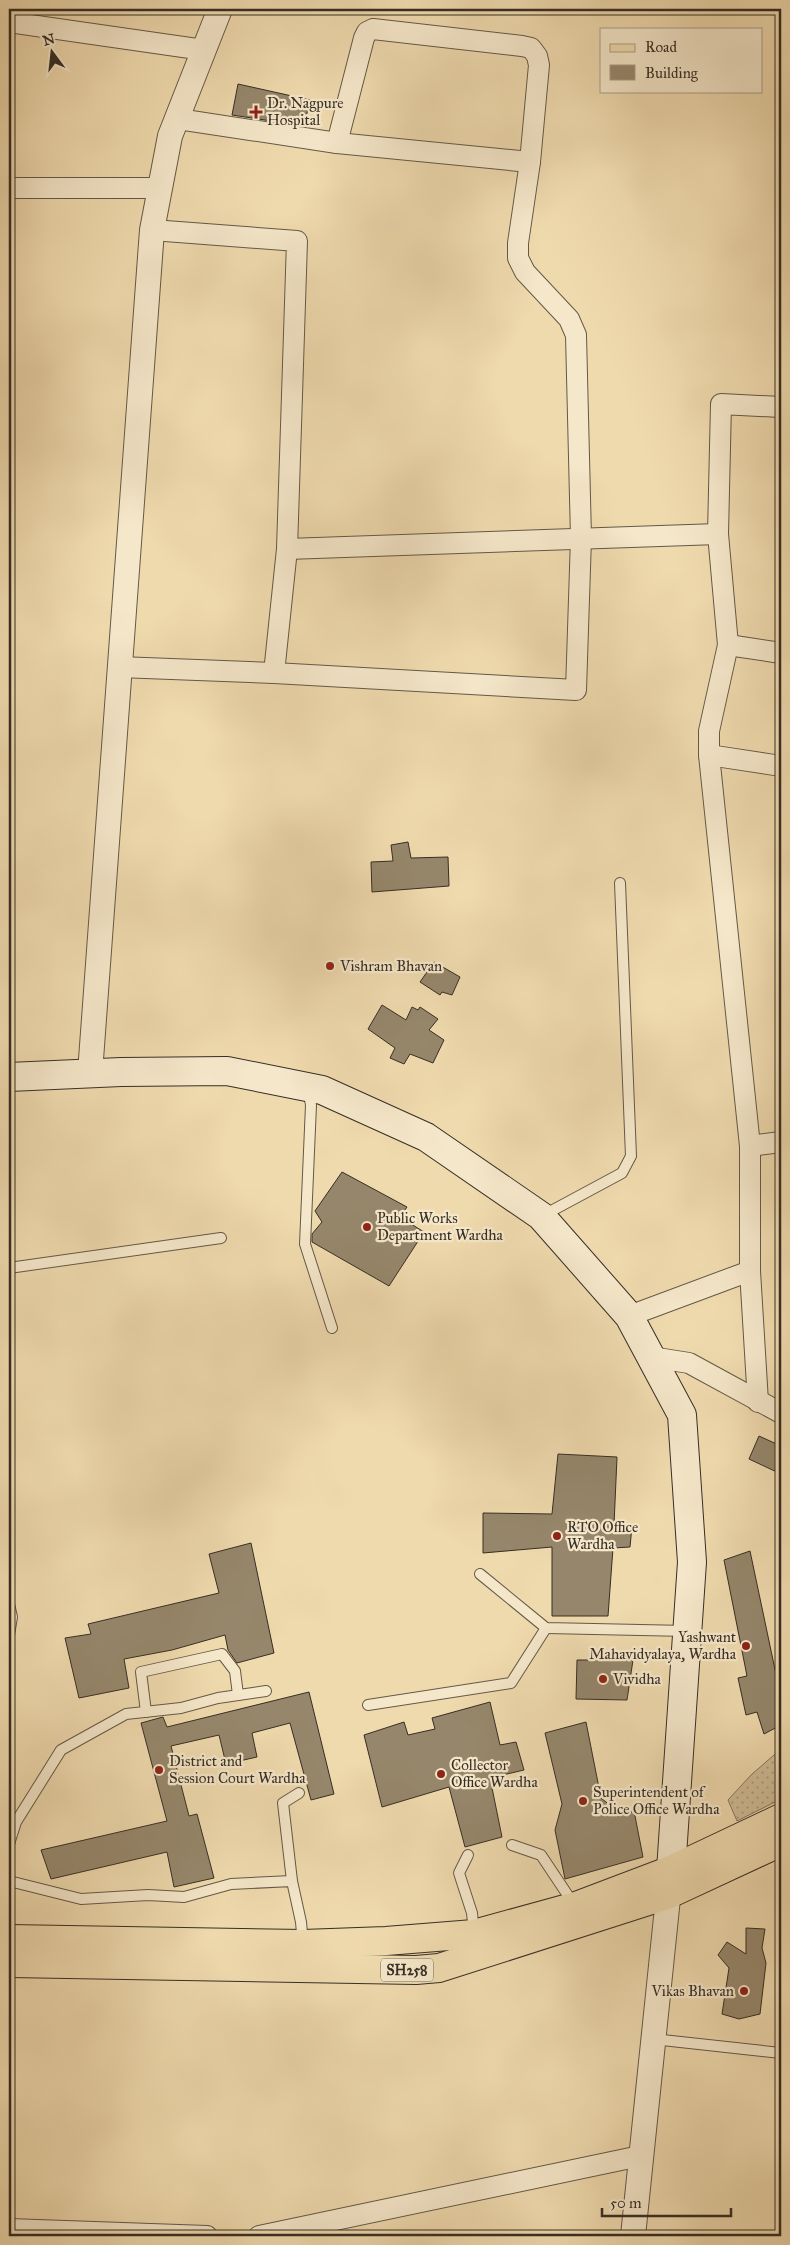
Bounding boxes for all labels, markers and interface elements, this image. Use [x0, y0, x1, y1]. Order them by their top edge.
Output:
north arrow [28, 28, 78, 78]
legend [600, 28, 762, 92]
text: N [41, 30, 57, 50]
text: Road [645, 38, 677, 56]
text: Building [645, 64, 699, 82]
place label: Dr. Nagpure Hospital [267, 94, 343, 129]
marker: Dr. Nagpure Hospital [249, 105, 263, 119]
place label: Vishram Bhavan [339, 957, 442, 975]
marker: Vishram Bhavan [324, 960, 336, 972]
place label: Public Works Department Wardha [377, 1209, 504, 1244]
marker: Public Works Department Wardha [361, 1221, 373, 1233]
place label: RTO Office Wardha [567, 1518, 638, 1553]
marker: RTO Office Wardha [551, 1530, 563, 1542]
place label: Yashwant Mahavidyalaya, Wardha [589, 1628, 737, 1663]
marker: Yashwant Mahavidyalaya, Wardha [740, 1640, 752, 1652]
place label: Vividha [612, 1670, 662, 1688]
marker: Vividha [597, 1673, 609, 1685]
place label: District and Session Court Wardha [169, 1752, 306, 1787]
place label: Collector Office Wardha [451, 1756, 538, 1791]
marker: District and Session Court Wardha [153, 1764, 165, 1776]
marker: Collector Office Wardha [435, 1768, 447, 1780]
place label: Superintendent of Police Office Wardha [593, 1783, 720, 1818]
marker: Superintendent of Police Office Wardha [577, 1795, 589, 1807]
road number: SH258 [381, 1958, 433, 1982]
place label: Vikas Bhavan [650, 1982, 734, 2000]
marker: Vikas Bhavan [738, 1985, 750, 1997]
scale bar [602, 2185, 731, 2217]
text: 50 m [610, 2194, 642, 2212]

